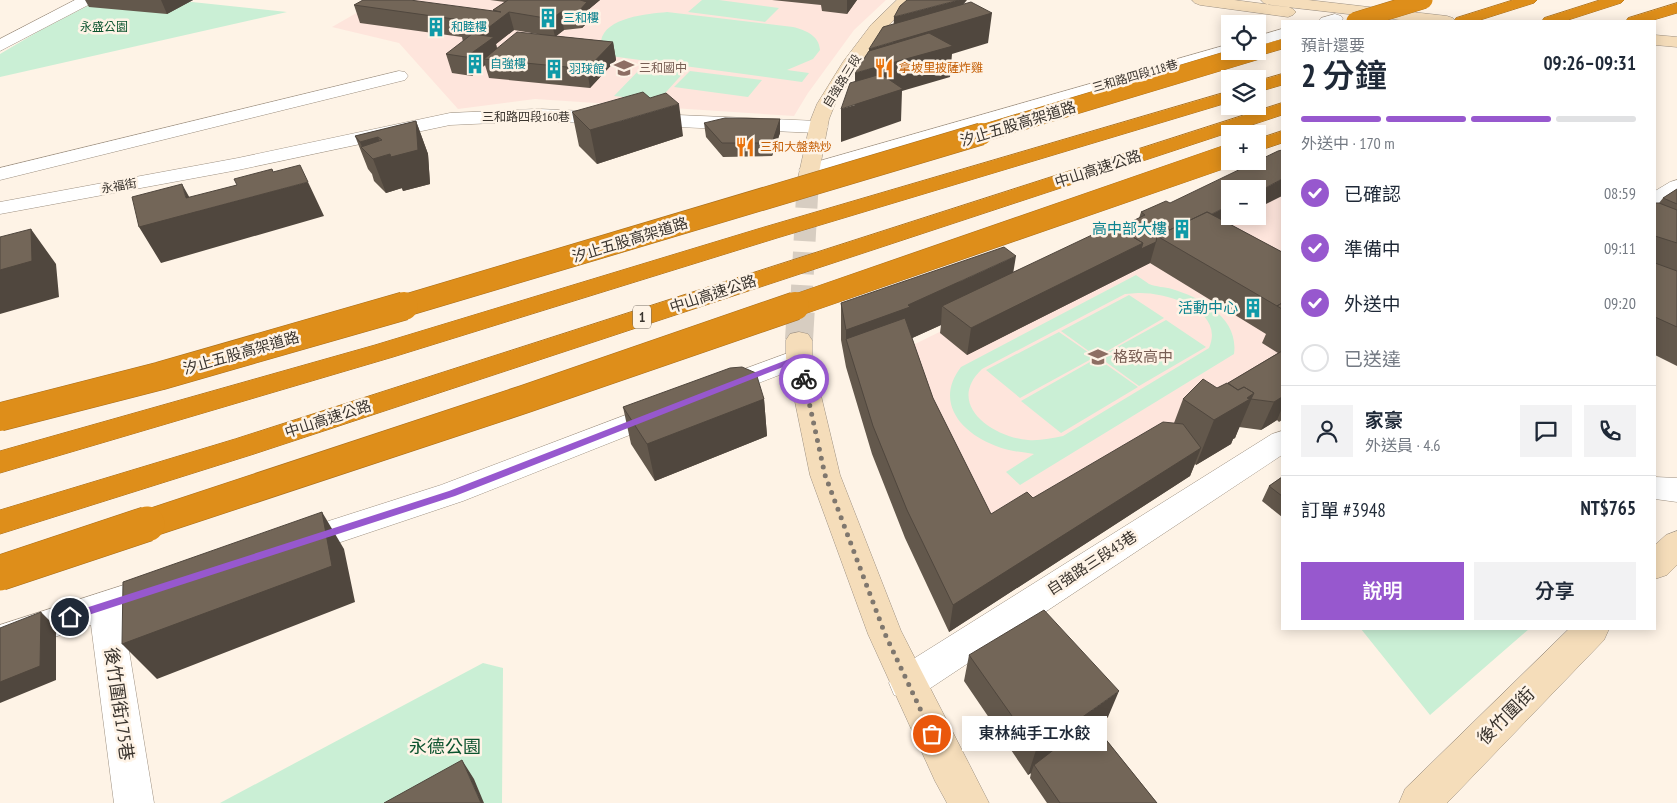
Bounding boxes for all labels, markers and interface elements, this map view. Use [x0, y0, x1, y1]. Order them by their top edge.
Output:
building icon: 三和樓 [537, 7, 559, 29]
place label: 三和樓 [563, 10, 599, 25]
map controls [1221, 15, 1266, 225]
button: locate [1221, 15, 1266, 60]
building icon: 和睦樓 [425, 16, 447, 38]
park label: 永盛公園 [80, 19, 128, 34]
place label: 和睦樓 [451, 19, 487, 34]
text: 預計還要 [1301, 35, 1365, 55]
street label: 自強路三段 [819, 51, 864, 110]
text: 09:26–09:31 [1543, 51, 1636, 75]
building icon: 自強樓 [464, 53, 486, 75]
text: 2 分鐘 [1301, 54, 1387, 96]
place label: 自強樓 [490, 56, 526, 71]
street label: 三和路四段118巷 [1090, 56, 1179, 95]
school or university icon: 三和國中 [613, 57, 635, 79]
restaurant icon: 拿坡里披薩炸雞 [873, 57, 895, 79]
building icon: 羽球館 [543, 58, 565, 80]
place label: 三和國中 [639, 60, 687, 75]
place label: 拿坡里披薩炸雞 [899, 60, 983, 75]
place label: 羽球館 [569, 61, 605, 76]
button: layers [1221, 70, 1266, 115]
street label: 汐止五股高架道路 [958, 97, 1078, 150]
street label: 三和路四段160巷 [482, 109, 570, 124]
button: + [1221, 125, 1266, 170]
text: 外送中 · 170 m [1301, 133, 1395, 153]
restaurant icon: 三和大盤熱炒 [734, 136, 756, 158]
place label: 三和大盤熱炒 [760, 139, 832, 154]
street label: 中山高速公路 [1052, 146, 1144, 191]
street label: 永福街 [100, 175, 138, 196]
icon: check [1301, 179, 1329, 207]
button: − [1221, 180, 1266, 225]
text: 已確認 [1344, 182, 1401, 206]
text: 08:59 [1604, 183, 1636, 203]
street label: 汐止五股高架道路 [570, 213, 690, 266]
building icon: 高中部大樓 [1171, 218, 1193, 240]
place label: 高中部大樓 [1092, 219, 1167, 238]
icon: check [1301, 234, 1329, 262]
text: 準備中 [1344, 237, 1401, 261]
text: 09:11 [1604, 238, 1636, 258]
street label: 中山高速公路 [667, 271, 759, 316]
icon: check [1301, 289, 1329, 317]
text: 外送中 [1344, 292, 1401, 316]
text: 09:20 [1604, 293, 1636, 313]
building icon: 活動中心 [1242, 297, 1264, 319]
place label: 活動中心 [1178, 298, 1238, 317]
road number: 1 [633, 306, 651, 328]
street label: 汐止五股高架道路 [181, 327, 301, 378]
school or university icon: 格致高中 [1087, 346, 1109, 368]
place label: 格致高中 [1113, 347, 1173, 366]
text: 已送達 [1344, 347, 1401, 371]
courier [779, 354, 829, 404]
icon: bike [790, 365, 818, 393]
street label: 中山高速公路 [282, 396, 374, 441]
button: person [1301, 405, 1353, 457]
button: chat [1520, 405, 1572, 457]
button: phone [1584, 405, 1636, 457]
text: 家豪 [1365, 408, 1403, 432]
text: 外送員 · 4.6 [1365, 435, 1440, 455]
text: NT$765 [1580, 496, 1636, 520]
text: 訂單 #3948 [1301, 498, 1386, 522]
street label: 自強路三段43巷 [1043, 526, 1140, 599]
button: 說明 [1301, 562, 1464, 620]
button: 分享 [1474, 562, 1636, 620]
pin [49, 596, 91, 638]
icon: home [56, 603, 84, 631]
street label: 後竹圍街175巷 [100, 646, 139, 762]
street label: 後竹圍街 [1472, 682, 1539, 749]
pin [911, 713, 953, 755]
callout: 東林純手工水餃 [962, 716, 1107, 752]
icon: bag [918, 720, 946, 748]
text: 東林純手工水餃 [978, 723, 1091, 743]
park label: 永德公園 [409, 735, 481, 758]

